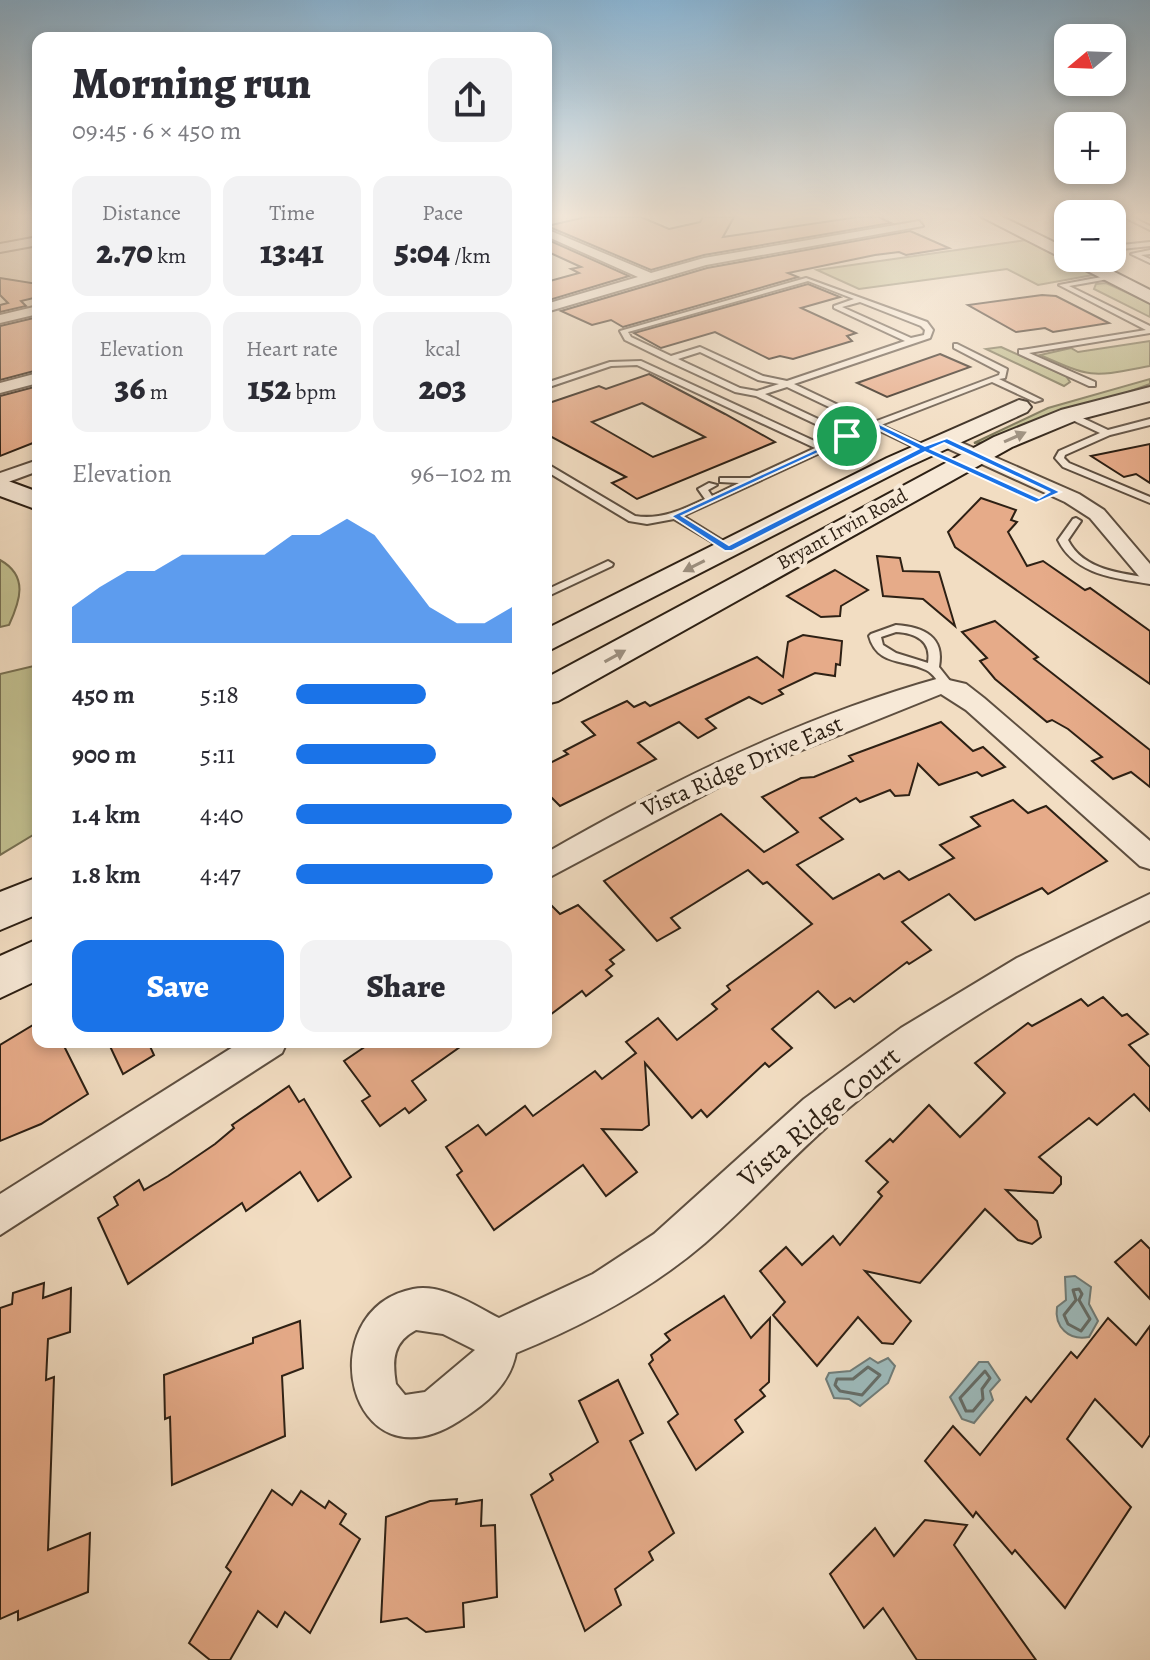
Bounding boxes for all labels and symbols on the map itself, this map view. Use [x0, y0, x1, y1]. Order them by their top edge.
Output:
north arrow [1054, 24, 1126, 96]
pin [813, 402, 881, 470]
one-way arrow [1003, 431, 1027, 444]
street label: Bryant Irvin Road [772, 482, 912, 576]
one-way arrow [682, 560, 705, 573]
one-way arrow [603, 649, 626, 663]
street label: Vista Ridge Drive East [636, 707, 848, 825]
street label: Vista Ridge Court [729, 1038, 908, 1197]

